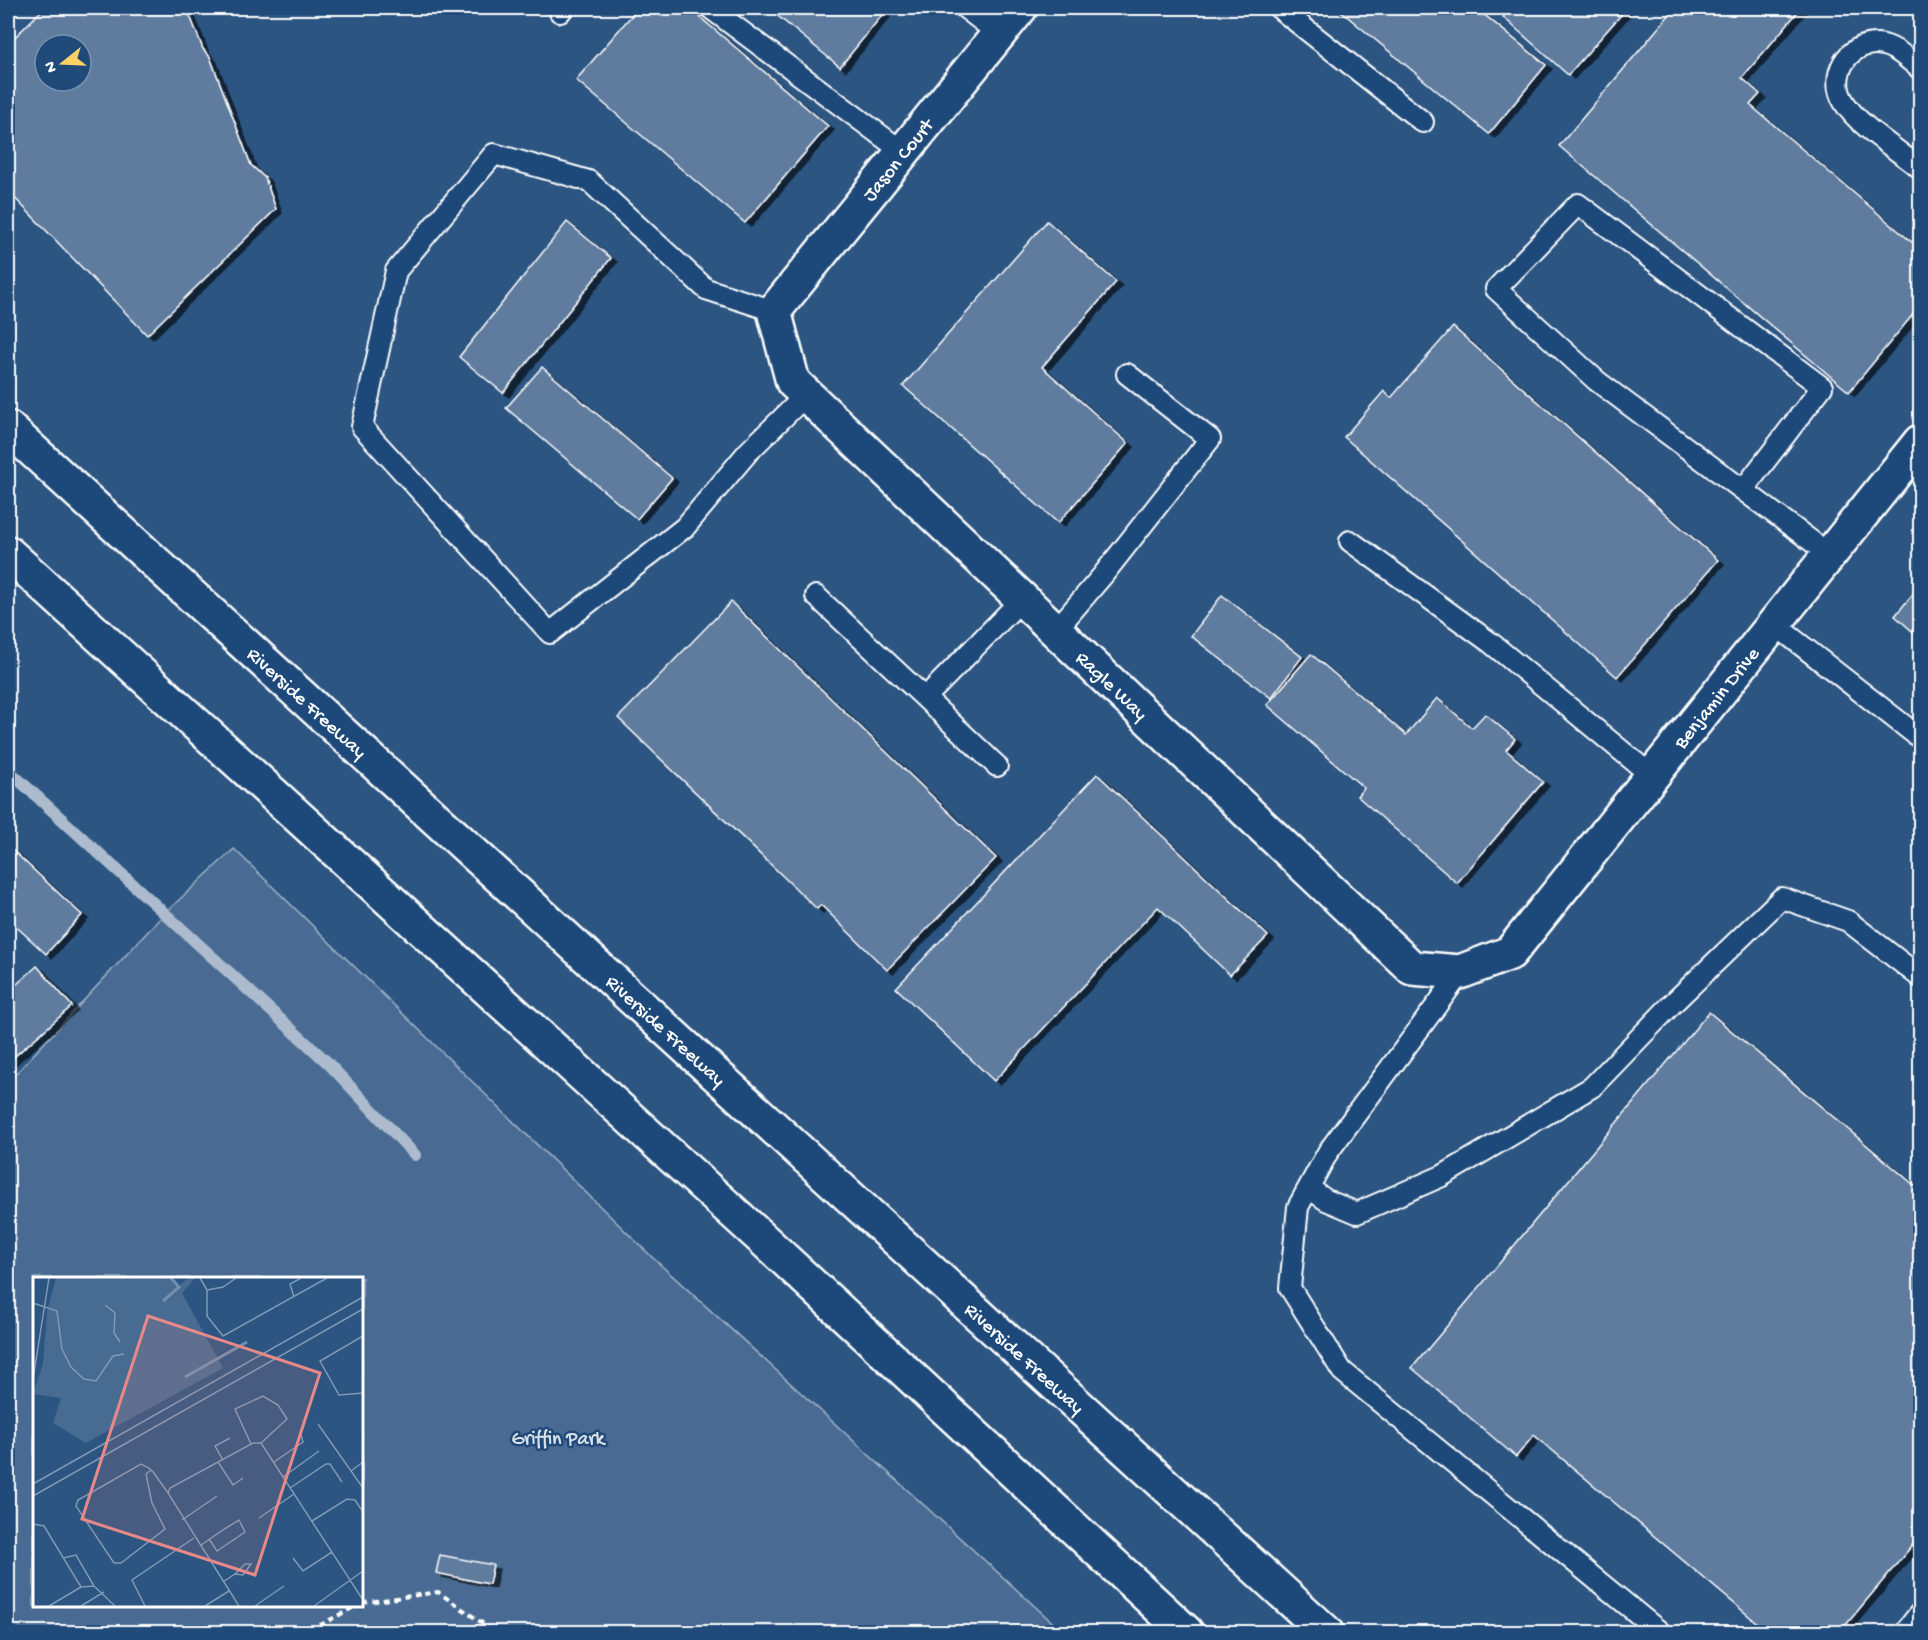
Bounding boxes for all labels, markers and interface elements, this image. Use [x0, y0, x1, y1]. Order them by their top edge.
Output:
north arrow [33, 33, 93, 93]
text: N [41, 58, 63, 74]
street label: Jason Court [859, 114, 941, 207]
street label: Benjamin Drive [1670, 643, 1766, 755]
street label: Riverside Freeway [241, 644, 370, 765]
street label: Ragle Way [1070, 648, 1151, 727]
street label: Riverside Freeway [600, 972, 729, 1093]
inset map [33, 1277, 363, 1607]
street label: Riverside Freeway [958, 1300, 1088, 1421]
park label: Griffin Park [512, 1429, 607, 1452]

